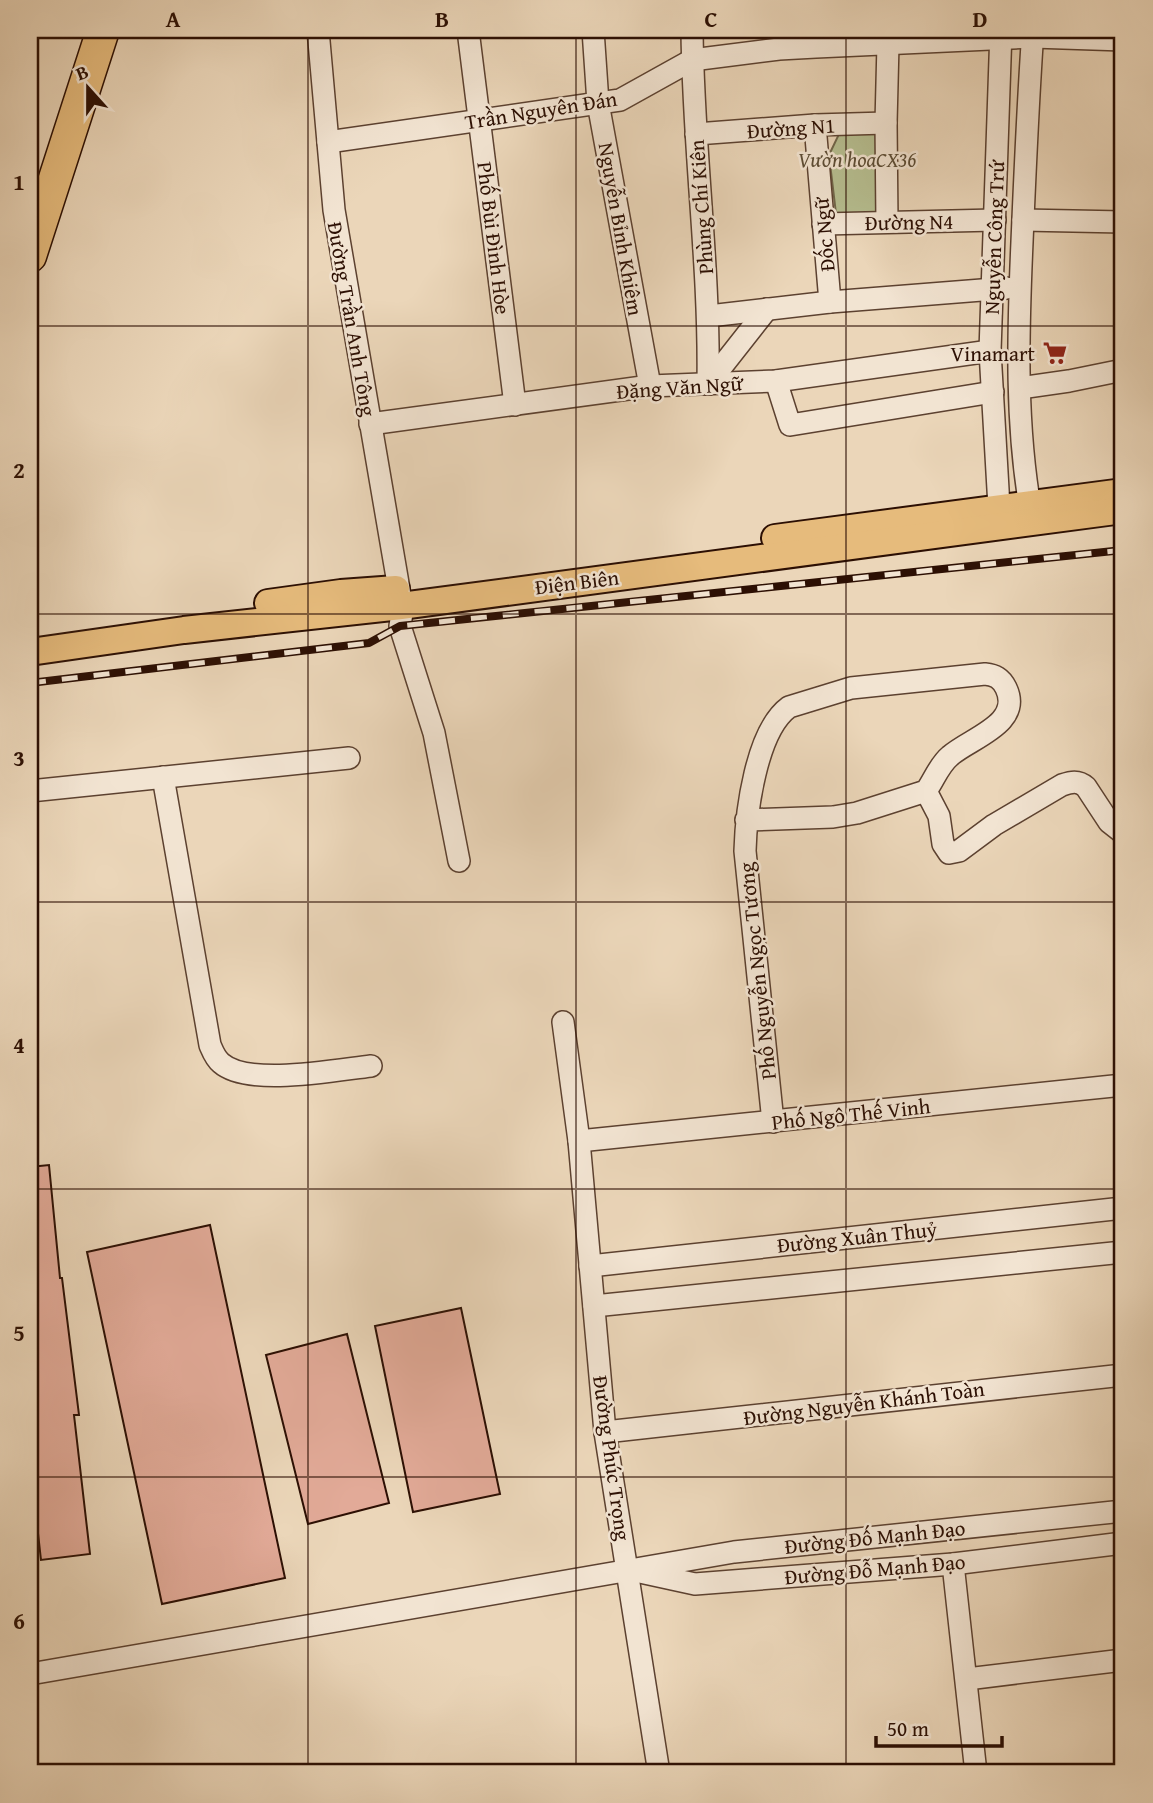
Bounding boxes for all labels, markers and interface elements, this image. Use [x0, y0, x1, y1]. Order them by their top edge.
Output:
text: A [166, 2, 181, 35]
text: B [435, 2, 449, 35]
text: C [704, 2, 718, 35]
text: D [973, 2, 988, 35]
north arrow [52, 52, 122, 122]
text: B [71, 57, 92, 87]
street label: Trần Nguyên Đán [463, 83, 619, 137]
street label: Đường N1 [746, 109, 836, 147]
street label: Phùng Chí Kiên [681, 138, 721, 275]
street label: Nguyễn Bỉnh Khiêm [591, 140, 651, 318]
park label: Vườn hoaCX36 [798, 144, 916, 175]
street label: Nguyễn Công Trứ [976, 158, 1012, 315]
street label: Phố Bùi Đình Hòe [469, 160, 519, 316]
text: 1 [13, 165, 25, 198]
street label: Đốc Ngữ [805, 195, 843, 273]
street label: Đường N4 [865, 206, 953, 238]
street label: Đường Trần Anh Tông [320, 219, 384, 419]
place label: Vinamart [950, 338, 1036, 369]
supermarket icon: Vinamart [1041, 339, 1069, 367]
street label: Đặng Văn Ngữ [616, 367, 745, 407]
text: 2 [13, 453, 25, 486]
street label: Điện Biên [533, 561, 621, 603]
text: 3 [13, 741, 25, 774]
street label: Phố Nguyễn Ngọc Tương [730, 860, 784, 1081]
text: 4 [13, 1028, 25, 1061]
street label: Phố Ngô Thế Vinh [770, 1090, 932, 1138]
street label: Đường Xuân Thuỷ [775, 1213, 939, 1261]
text: 5 [13, 1316, 25, 1349]
street label: Đường Phúc Trọng [585, 1373, 639, 1543]
street label: Đường Nguyễn Khánh Toàn [742, 1373, 986, 1433]
street label: Đường Đố Mạnh Đạo [783, 1512, 967, 1562]
street label: Đường Đỗ Mạnh Đạo [783, 1546, 967, 1592]
text: 6 [13, 1604, 25, 1637]
scale bar [876, 1705, 1002, 1749]
text: 50 m [887, 1713, 929, 1744]

